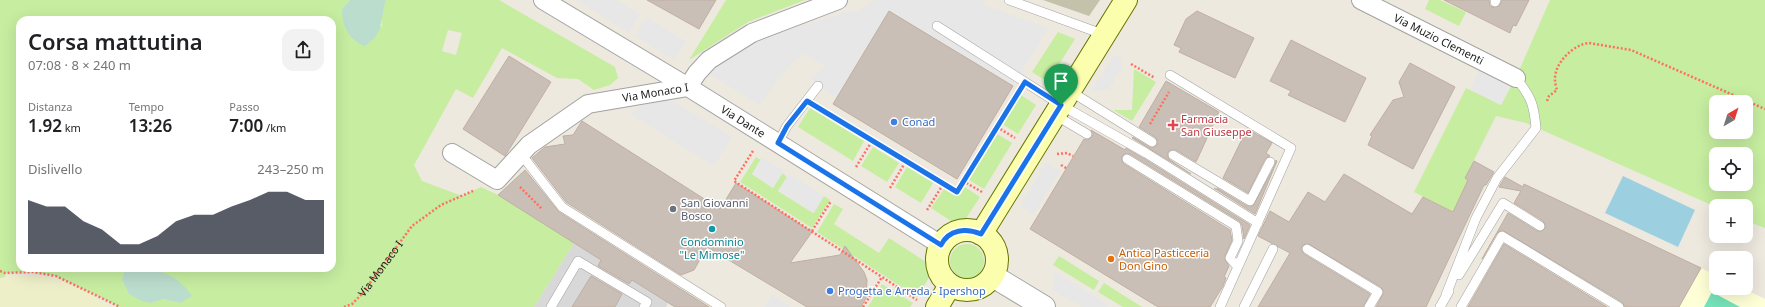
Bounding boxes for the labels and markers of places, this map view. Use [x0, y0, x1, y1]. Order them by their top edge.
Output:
pin [1044, 64, 1078, 105]
place label: Farmacia San Giuseppe [1181, 111, 1252, 139]
place label: Conad [902, 114, 935, 129]
marker: Conad [889, 117, 899, 127]
marker: Farmacia San Giuseppe [1168, 120, 1178, 130]
place label: San Giovanni Bosco [681, 195, 748, 223]
marker: San Giovanni Bosco [668, 204, 678, 214]
marker: Condominio "Le Mimose" [707, 224, 717, 234]
place label: Condominio "Le Mimose" [680, 234, 744, 262]
place label: Antica Pasticceria Don Gino [1119, 245, 1209, 273]
marker: Antica Pasticceria Don Gino [1106, 254, 1116, 264]
place label: Progetta e Arreda - Ipershop [838, 283, 986, 298]
marker: Progetta e Arreda - Ipershop [825, 286, 835, 296]

